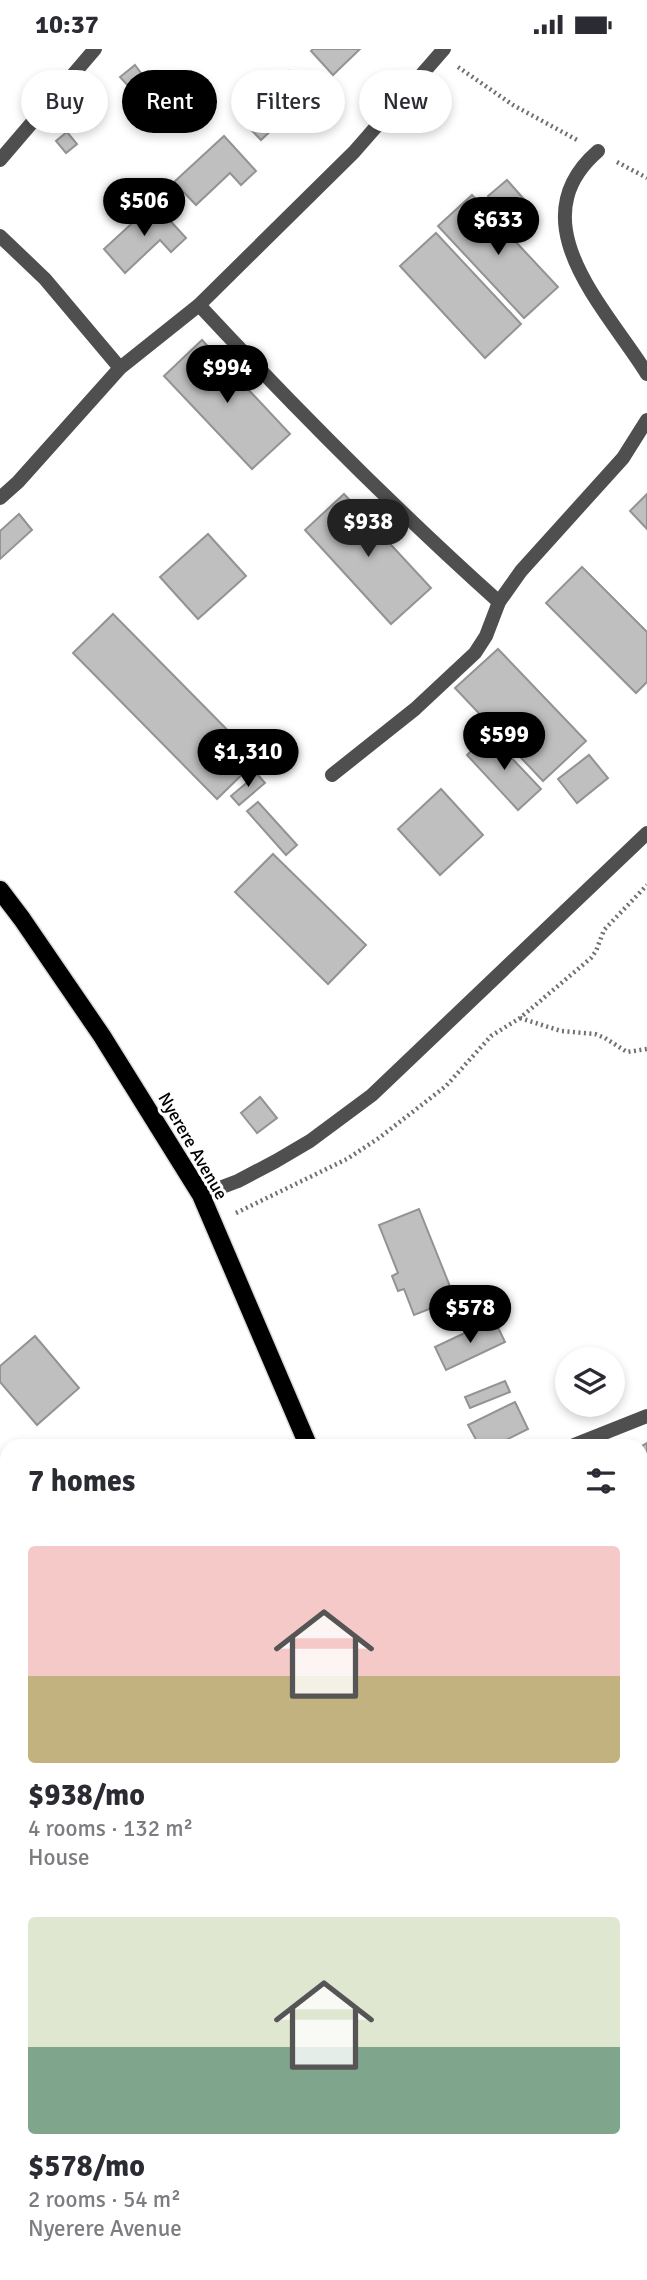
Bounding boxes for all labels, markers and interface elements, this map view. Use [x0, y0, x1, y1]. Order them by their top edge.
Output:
text: 10:37 [35, 9, 99, 41]
chip: Buy [21, 70, 108, 133]
chip: Rent [122, 70, 217, 133]
chip: Filters [231, 70, 345, 133]
chip: New [359, 70, 452, 133]
pin: $506 [103, 179, 185, 238]
text: $506 [119, 186, 169, 215]
pin: $633 [457, 197, 539, 257]
text: $633 [473, 205, 523, 234]
pin: $994 [186, 345, 268, 405]
text: $994 [202, 353, 252, 382]
pin: $938 [327, 499, 409, 559]
text: $938 [343, 507, 393, 536]
pin: $599 [463, 713, 545, 772]
text: $599 [479, 720, 529, 749]
pin: $1,310 [191, 729, 305, 789]
text: $1,310 [214, 737, 282, 766]
street label: Nyerere Avenue [153, 1088, 233, 1204]
pin: $578 [429, 1285, 511, 1345]
text: $578 [445, 1293, 495, 1322]
map controls [555, 1347, 625, 1417]
button: layers [555, 1347, 625, 1417]
icon: filters [582, 1462, 620, 1500]
text: 7 homes [28, 1463, 135, 1500]
icon: home [261, 1591, 387, 1717]
text: $938/mo [28, 1777, 145, 1814]
text: 4 rooms · 132 m² [28, 1814, 193, 1843]
text: House [28, 1843, 90, 1872]
icon: home [261, 1962, 387, 2088]
text: $578/mo [28, 2148, 145, 2185]
text: 2 rooms · 54 m² [28, 2185, 181, 2214]
text: Nyerere Avenue [28, 2214, 182, 2243]

